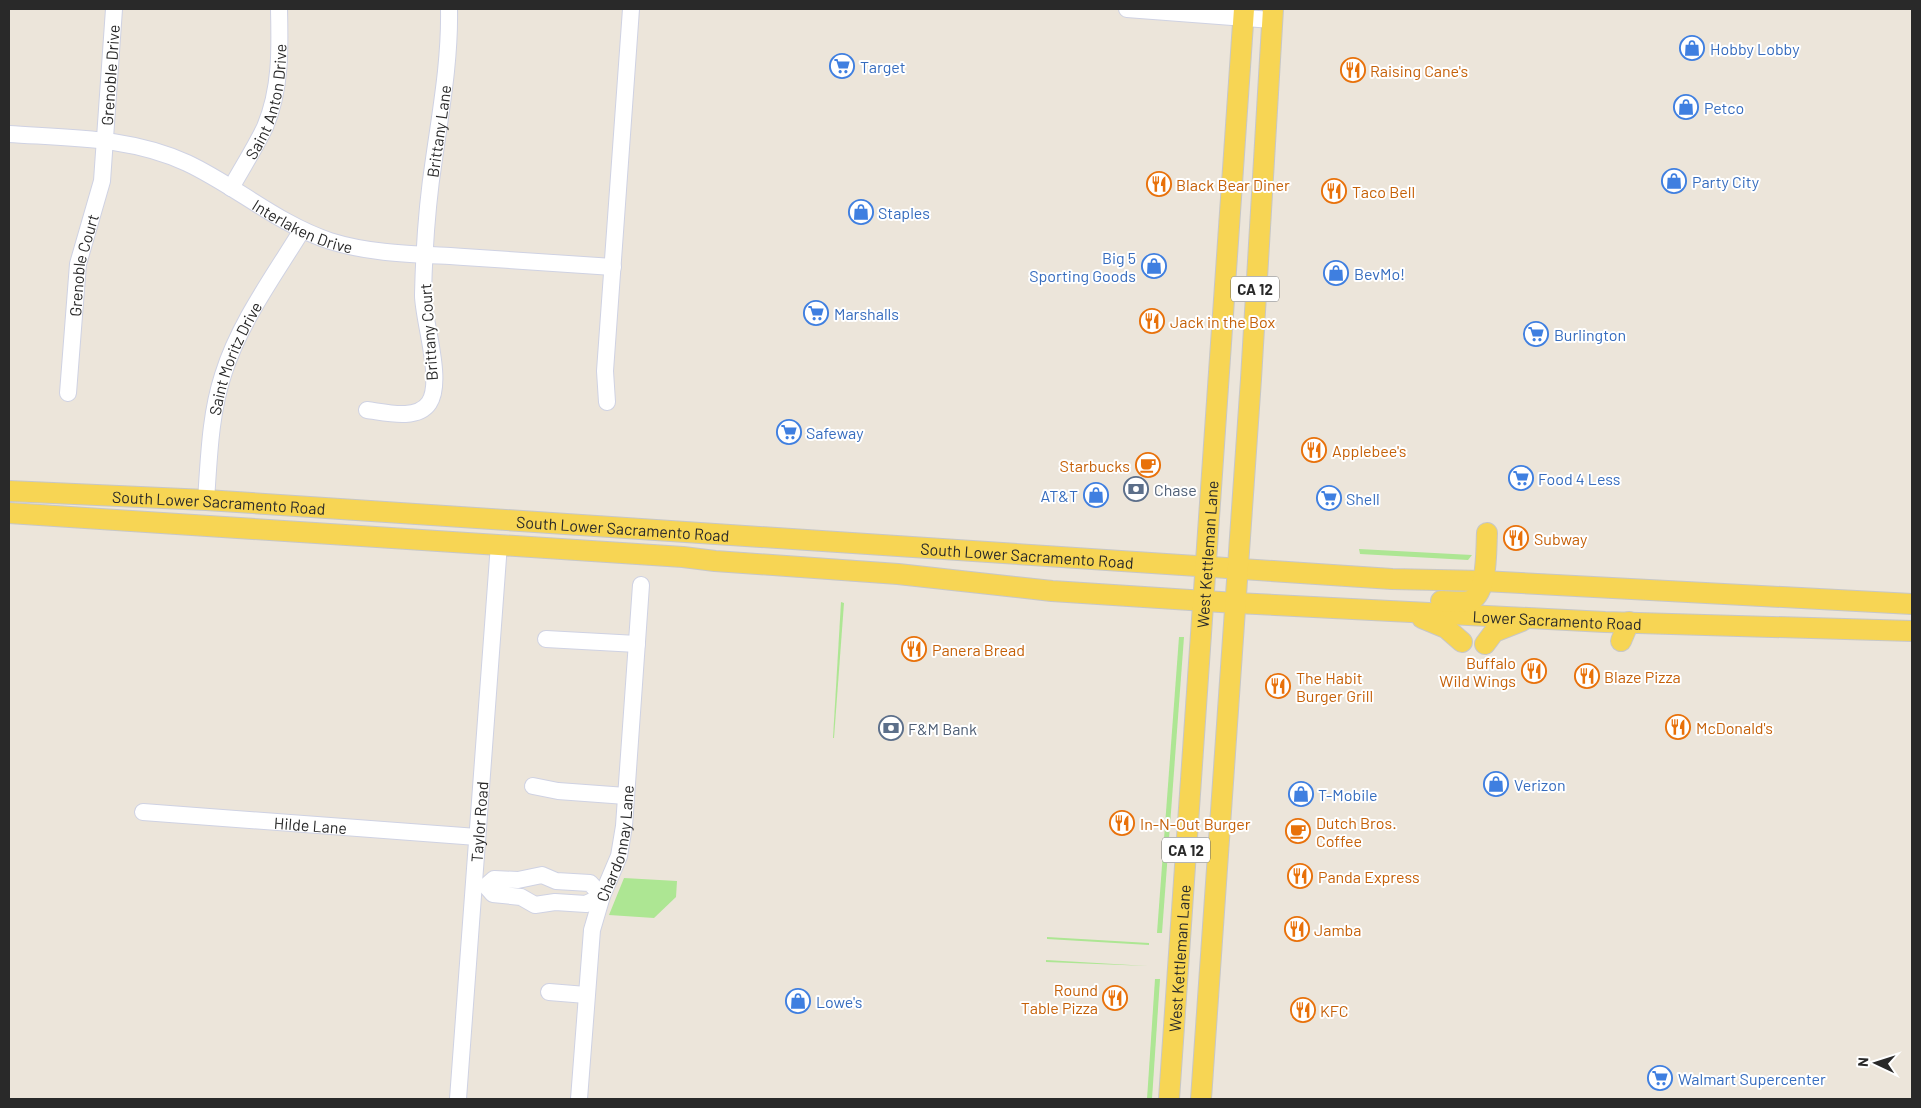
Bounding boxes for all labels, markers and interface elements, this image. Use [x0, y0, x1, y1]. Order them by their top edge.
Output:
street label: Grenoble Drive [96, 24, 122, 126]
shop icon: Hobby Lobby [1679, 35, 1705, 61]
place label: Hobby Lobby [1710, 39, 1800, 58]
street label: Saint Anton Drive [240, 44, 289, 162]
supermarket icon: Target [829, 53, 855, 79]
place label: Target [860, 57, 905, 76]
restaurant icon: Raising Cane's [1340, 57, 1366, 83]
place label: Raising Cane's [1370, 61, 1468, 80]
street label: Brittany Lane [422, 84, 454, 179]
shop icon: Petco [1673, 94, 1699, 120]
place label: Petco [1704, 98, 1744, 117]
shop icon: Party City [1661, 168, 1687, 194]
restaurant icon: Black Bear Diner [1146, 171, 1172, 197]
place label: Party City [1692, 172, 1760, 191]
place label: Black Bear Diner [1176, 175, 1290, 194]
restaurant icon: Taco Bell [1321, 178, 1347, 204]
place label: Taco Bell [1352, 182, 1415, 201]
street label: Interlaken Drive [250, 194, 355, 256]
shop icon: Staples [848, 199, 874, 225]
place label: Staples [878, 203, 930, 222]
street label: Grenoble Court [64, 212, 102, 317]
place label: Big 5 Sporting Goods [1029, 248, 1136, 285]
shop icon: Big 5 Sporting Goods [1141, 253, 1167, 279]
shop icon: BevMo! [1323, 260, 1349, 286]
place label: BevMo! [1354, 264, 1405, 283]
road number: CA 12 [1231, 276, 1279, 302]
street label: Brittany Court [415, 283, 441, 381]
street label: Saint Moritz Drive [204, 298, 265, 417]
supermarket icon: Marshalls [803, 300, 829, 326]
place label: Marshalls [834, 304, 899, 323]
restaurant icon: Jack in the Box [1139, 308, 1165, 334]
place label: Jack in the Box [1170, 312, 1275, 331]
supermarket icon: Burlington [1523, 321, 1549, 347]
place label: Burlington [1554, 325, 1626, 344]
supermarket icon: Safeway [776, 419, 802, 445]
place label: Safeway [806, 423, 864, 442]
restaurant icon: Applebee's [1301, 437, 1327, 463]
place label: Applebee's [1332, 441, 1406, 460]
cafe icon: Starbucks [1135, 452, 1161, 478]
place label: Starbucks [1060, 456, 1130, 475]
supermarket icon: Food 4 Less [1508, 465, 1534, 491]
place label: Food 4 Less [1538, 469, 1620, 488]
bank icon: Chase [1123, 476, 1149, 502]
place label: Chase [1154, 480, 1197, 499]
street label: West Kettleman Lane [1192, 480, 1221, 629]
shop icon: AT&T [1083, 482, 1109, 508]
supermarket icon: Shell [1316, 485, 1342, 511]
street label: South Lower Sacramento Road [112, 486, 326, 517]
place label: AT&T [1041, 486, 1078, 505]
place label: Shell [1346, 489, 1380, 508]
street label: South Lower Sacramento Road [516, 511, 730, 544]
restaurant icon: Subway [1503, 525, 1529, 551]
place label: Subway [1534, 529, 1588, 548]
street label: South Lower Sacramento Road [920, 538, 1134, 571]
street label: Lower Sacramento Road [1472, 606, 1642, 633]
restaurant icon: Panera Bread [901, 636, 927, 662]
place label: Panera Bread [932, 640, 1025, 659]
place label: Buffalo Wild Wings [1439, 653, 1516, 690]
restaurant icon: Buffalo Wild Wings [1521, 658, 1547, 684]
restaurant icon: Blaze Pizza [1574, 663, 1600, 689]
place label: Blaze Pizza [1604, 667, 1681, 686]
place label: The Habit Burger Grill [1296, 668, 1373, 705]
restaurant icon: The Habit Burger Grill [1265, 673, 1291, 699]
restaurant icon: McDonald's [1665, 714, 1691, 740]
bank icon: F&M Bank [878, 715, 904, 741]
place label: McDonald's [1696, 718, 1773, 737]
place label: F&M Bank [908, 719, 977, 738]
shop icon: Verizon [1483, 771, 1509, 797]
place label: Verizon [1514, 775, 1566, 794]
street label: Taylor Road [466, 781, 491, 863]
shop icon: T-Mobile [1288, 781, 1314, 807]
street label: Chardonnay Lane [591, 784, 636, 903]
place label: T-Mobile [1318, 785, 1377, 804]
restaurant icon: In-N-Out Burger [1109, 810, 1135, 836]
street label: Hilde Lane [273, 812, 348, 837]
place label: Dutch Bros. Coffee [1316, 813, 1397, 850]
place label: In-N-Out Burger [1140, 814, 1251, 833]
cafe icon: Dutch Bros. Coffee [1285, 818, 1311, 844]
road number: CA 12 [1162, 838, 1210, 862]
restaurant icon: Panda Express [1287, 863, 1313, 889]
place label: Panda Express [1318, 867, 1420, 886]
street label: West Kettleman Lane [1164, 884, 1193, 1033]
restaurant icon: Jamba [1284, 916, 1310, 942]
place label: Jamba [1314, 920, 1362, 939]
place label: Round Table Pizza [1021, 980, 1098, 1017]
restaurant icon: Round Table Pizza [1102, 985, 1128, 1011]
shop icon: Lowe's [785, 988, 811, 1014]
place label: Lowe's [816, 992, 862, 1011]
restaurant icon: KFC [1290, 997, 1316, 1023]
place label: KFC [1320, 1001, 1349, 1020]
north arrow [1851, 1038, 1901, 1088]
text: N [1854, 1057, 1871, 1067]
supermarket icon: Walmart Supercenter [1647, 1065, 1673, 1091]
place label: Walmart Supercenter [1678, 1069, 1826, 1088]

